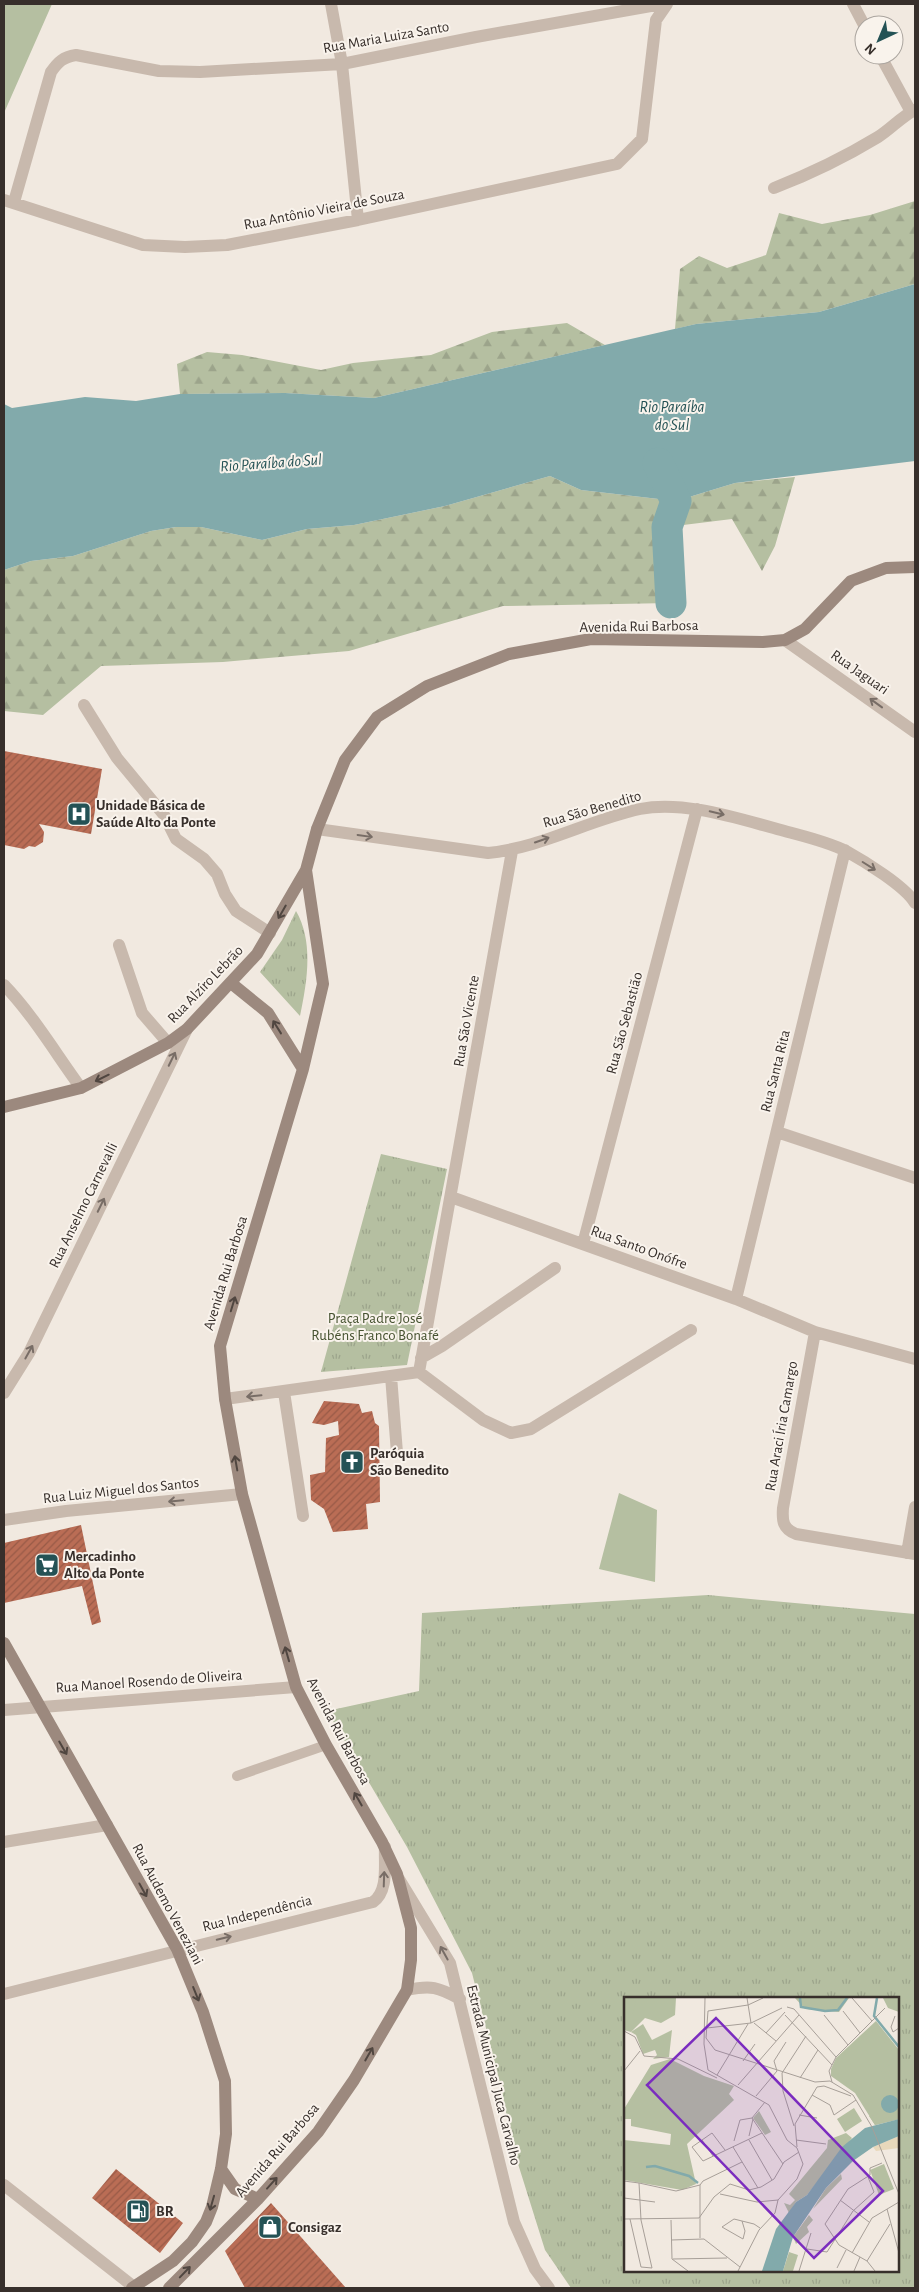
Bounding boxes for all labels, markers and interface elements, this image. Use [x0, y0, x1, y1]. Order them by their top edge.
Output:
north arrow [854, 15, 904, 65]
street label: Rua Maria Luiza Santo [322, 19, 450, 56]
text: N [862, 40, 879, 57]
street label: Rua Antônio Vieira de Souza [243, 187, 406, 232]
water label: Rio Paraíba do Sul [640, 399, 705, 433]
water label: Rio Paraíba do Sul [220, 451, 323, 475]
street label: Avenida Rui Barbosa [579, 618, 699, 635]
street label: Rua Jaguari [828, 647, 891, 698]
one-way arrow [869, 698, 883, 708]
street label: Rua São Benedito [541, 788, 643, 831]
place label: Unidade Básica de Saúde Alto da Ponte [96, 798, 216, 830]
hospital icon: Unidade Básica de Saúde Alto da Ponte [66, 801, 92, 827]
one-way arrow [708, 809, 724, 819]
one-way arrow [357, 831, 373, 841]
one-way arrow [534, 835, 549, 844]
one-way arrow [862, 861, 876, 871]
one-way arrow [277, 905, 287, 920]
street label: Rua Alzíro Lebrão [165, 943, 246, 1026]
street label: Rua São Sebastião [604, 970, 645, 1076]
street label: Rua São Vicente [451, 974, 482, 1068]
one-way arrow [272, 1021, 282, 1035]
street label: Rua Santa Rita [758, 1028, 793, 1114]
one-way arrow [167, 1052, 177, 1067]
one-way arrow [94, 1074, 109, 1084]
street label: Rua Anselmo Carnevalli [47, 1140, 120, 1270]
one-way arrow [96, 1198, 106, 1213]
street label: Avenida Rui Barbosa [201, 1214, 250, 1332]
street label: Rua Santo Onófre [589, 1223, 689, 1272]
one-way arrow [228, 1296, 238, 1312]
park label: Praça Padre José Rubéns Franco Bonafé [311, 1311, 439, 1343]
one-way arrow [25, 1345, 35, 1359]
street label: Rua Araci Íria Camargo [761, 1360, 800, 1492]
one-way arrow [247, 1391, 263, 1401]
place label: Paróquia São Benedito [370, 1446, 449, 1478]
church icon: Paróquia São Benedito [339, 1449, 365, 1475]
one-way arrow [231, 1456, 241, 1472]
street label: Rua Luiz Miguel dos Santos [42, 1475, 200, 1506]
one-way arrow [168, 1496, 184, 1505]
place label: Mercadinho Alto da Ponte [64, 1549, 144, 1581]
supermarket icon: Mercadinho Alto da Ponte [34, 1552, 60, 1578]
one-way arrow [281, 1646, 291, 1662]
street label: Rua Manoel Rosendo de Oliveira [55, 1667, 243, 1696]
street label: Avenida Rui Barbosa [304, 1675, 373, 1787]
one-way arrow [59, 1741, 69, 1755]
one-way arrow [352, 1793, 362, 1807]
street label: Rua Audemo Veneziani [129, 1841, 206, 1967]
one-way arrow [379, 1871, 388, 1887]
one-way arrow [139, 1882, 149, 1896]
street label: Rua Independência [201, 1893, 314, 1934]
one-way arrow [216, 1933, 232, 1942]
one-way arrow [439, 1945, 449, 1960]
street label: Estrada Municipal Juca Carvalho [464, 1983, 523, 2167]
one-way arrow [191, 1986, 201, 2001]
inset map [624, 1997, 899, 2272]
one-way arrow [365, 2047, 375, 2062]
street label: Avenida Rui Barbosa [233, 2100, 322, 2200]
one-way arrow [266, 2177, 278, 2190]
one-way arrow [207, 2195, 217, 2211]
fuel station icon: BR [125, 2198, 151, 2224]
place label: BR [156, 2204, 174, 2219]
shop icon: Consigaz [257, 2214, 283, 2240]
place label: Consigaz [288, 2220, 341, 2235]
one-way arrow [179, 2266, 191, 2278]

